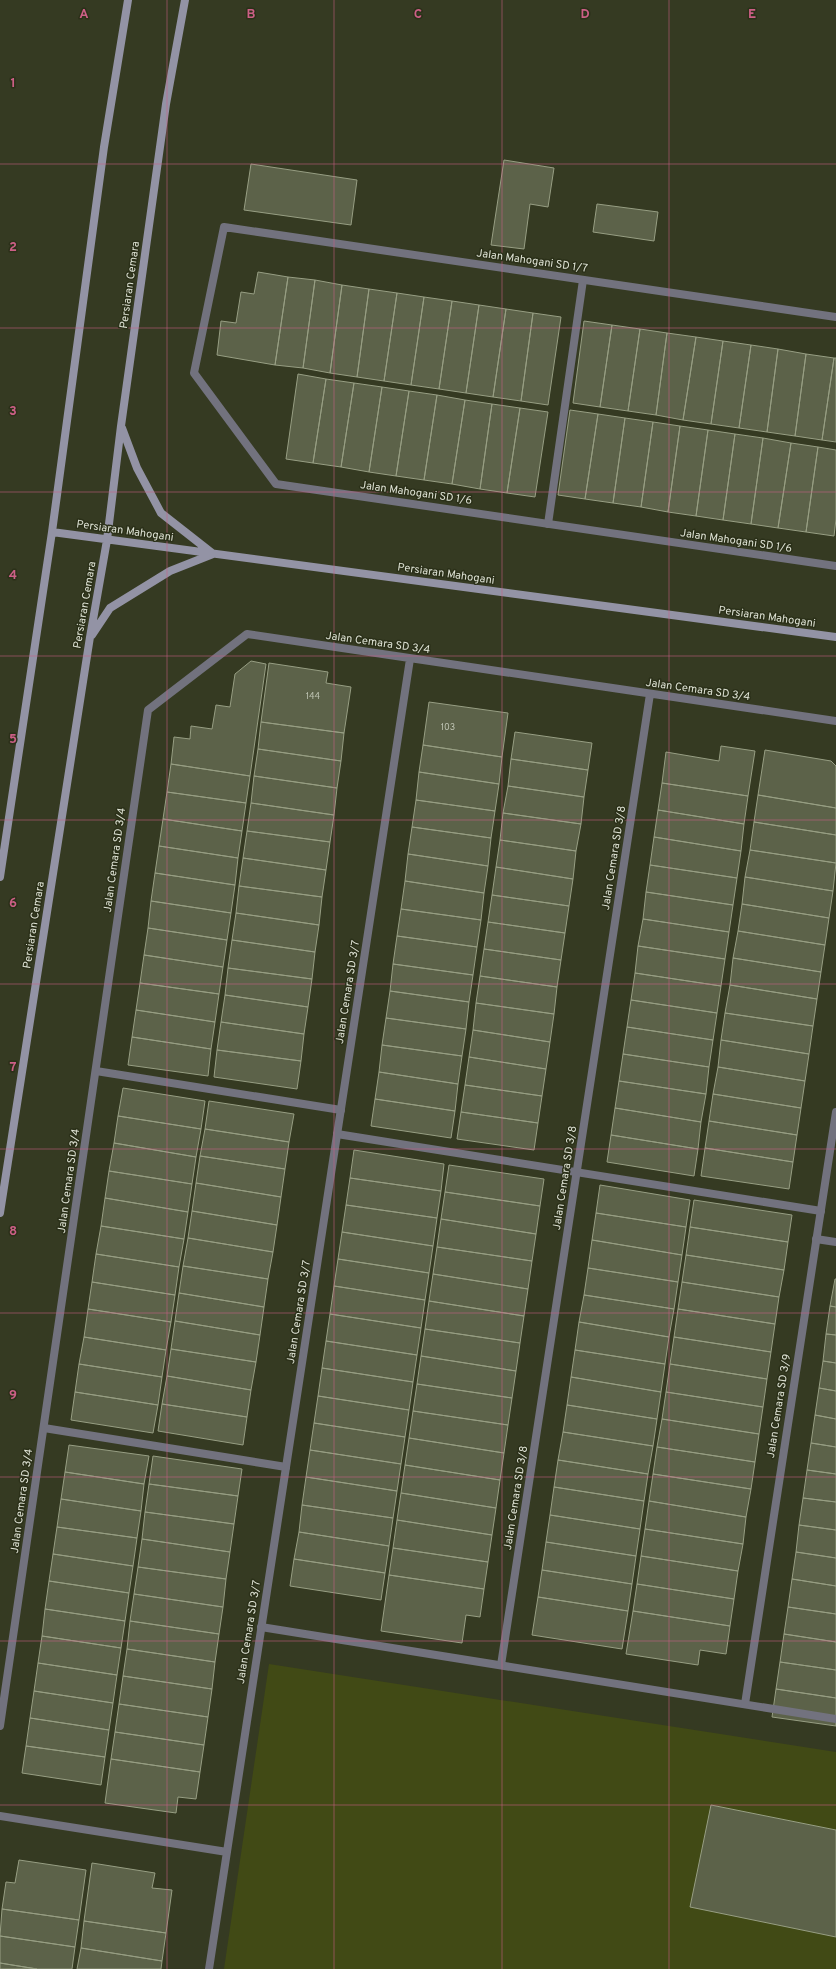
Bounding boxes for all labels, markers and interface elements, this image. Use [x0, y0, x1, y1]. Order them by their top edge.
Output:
text: A [79, 7, 89, 23]
text: B [247, 7, 256, 23]
text: C [414, 7, 422, 23]
text: D [580, 7, 590, 23]
text: E [748, 7, 756, 23]
text: 1 [10, 76, 16, 92]
text: 2 [9, 240, 17, 256]
street label: Persiaran Cemara [117, 240, 143, 330]
street label: Jalan Mahogani SD 1/7 [475, 246, 589, 276]
text: 3 [9, 404, 17, 420]
street label: Jalan Mahogani SD 1/6 [359, 478, 473, 508]
street label: Persiaran Mahogani [76, 517, 174, 545]
street label: Jalan Mahogani SD 1/6 [679, 526, 793, 556]
street label: Persiaran Cemara [70, 560, 100, 650]
street label: Persiaran Mahogani [397, 560, 495, 588]
text: 4 [9, 568, 17, 584]
street label: Persiaran Mahogani [718, 603, 816, 631]
street label: Jalan Cemara SD 3/4 [325, 629, 431, 657]
street label: Jalan Cemara SD 3/4 [645, 676, 751, 704]
house number: 144 [306, 691, 321, 702]
house number: 103 [441, 722, 455, 733]
text: 5 [9, 732, 17, 748]
street label: Jalan Cemara SD 3/8 [599, 805, 629, 911]
street label: Jalan Cemara SD 3/4 [101, 807, 129, 913]
street label: Persiaran Cemara [20, 880, 48, 970]
text: 6 [9, 896, 17, 912]
street label: Jalan Cemara SD 3/7 [333, 939, 363, 1045]
text: 7 [10, 1060, 17, 1076]
street label: Jalan Cemara SD 3/8 [550, 1125, 580, 1231]
street label: Jalan Cemara SD 3/4 [55, 1128, 83, 1234]
text: 8 [9, 1224, 17, 1240]
street label: Jalan Cemara SD 3/7 [284, 1259, 314, 1365]
street label: Jalan Cemara SD 3/9 [764, 1353, 794, 1459]
text: 9 [9, 1388, 17, 1404]
street label: Jalan Cemara SD 3/8 [501, 1445, 531, 1551]
street label: Jalan Cemara SD 3/4 [8, 1448, 36, 1554]
street label: Jalan Cemara SD 3/7 [234, 1579, 264, 1685]

